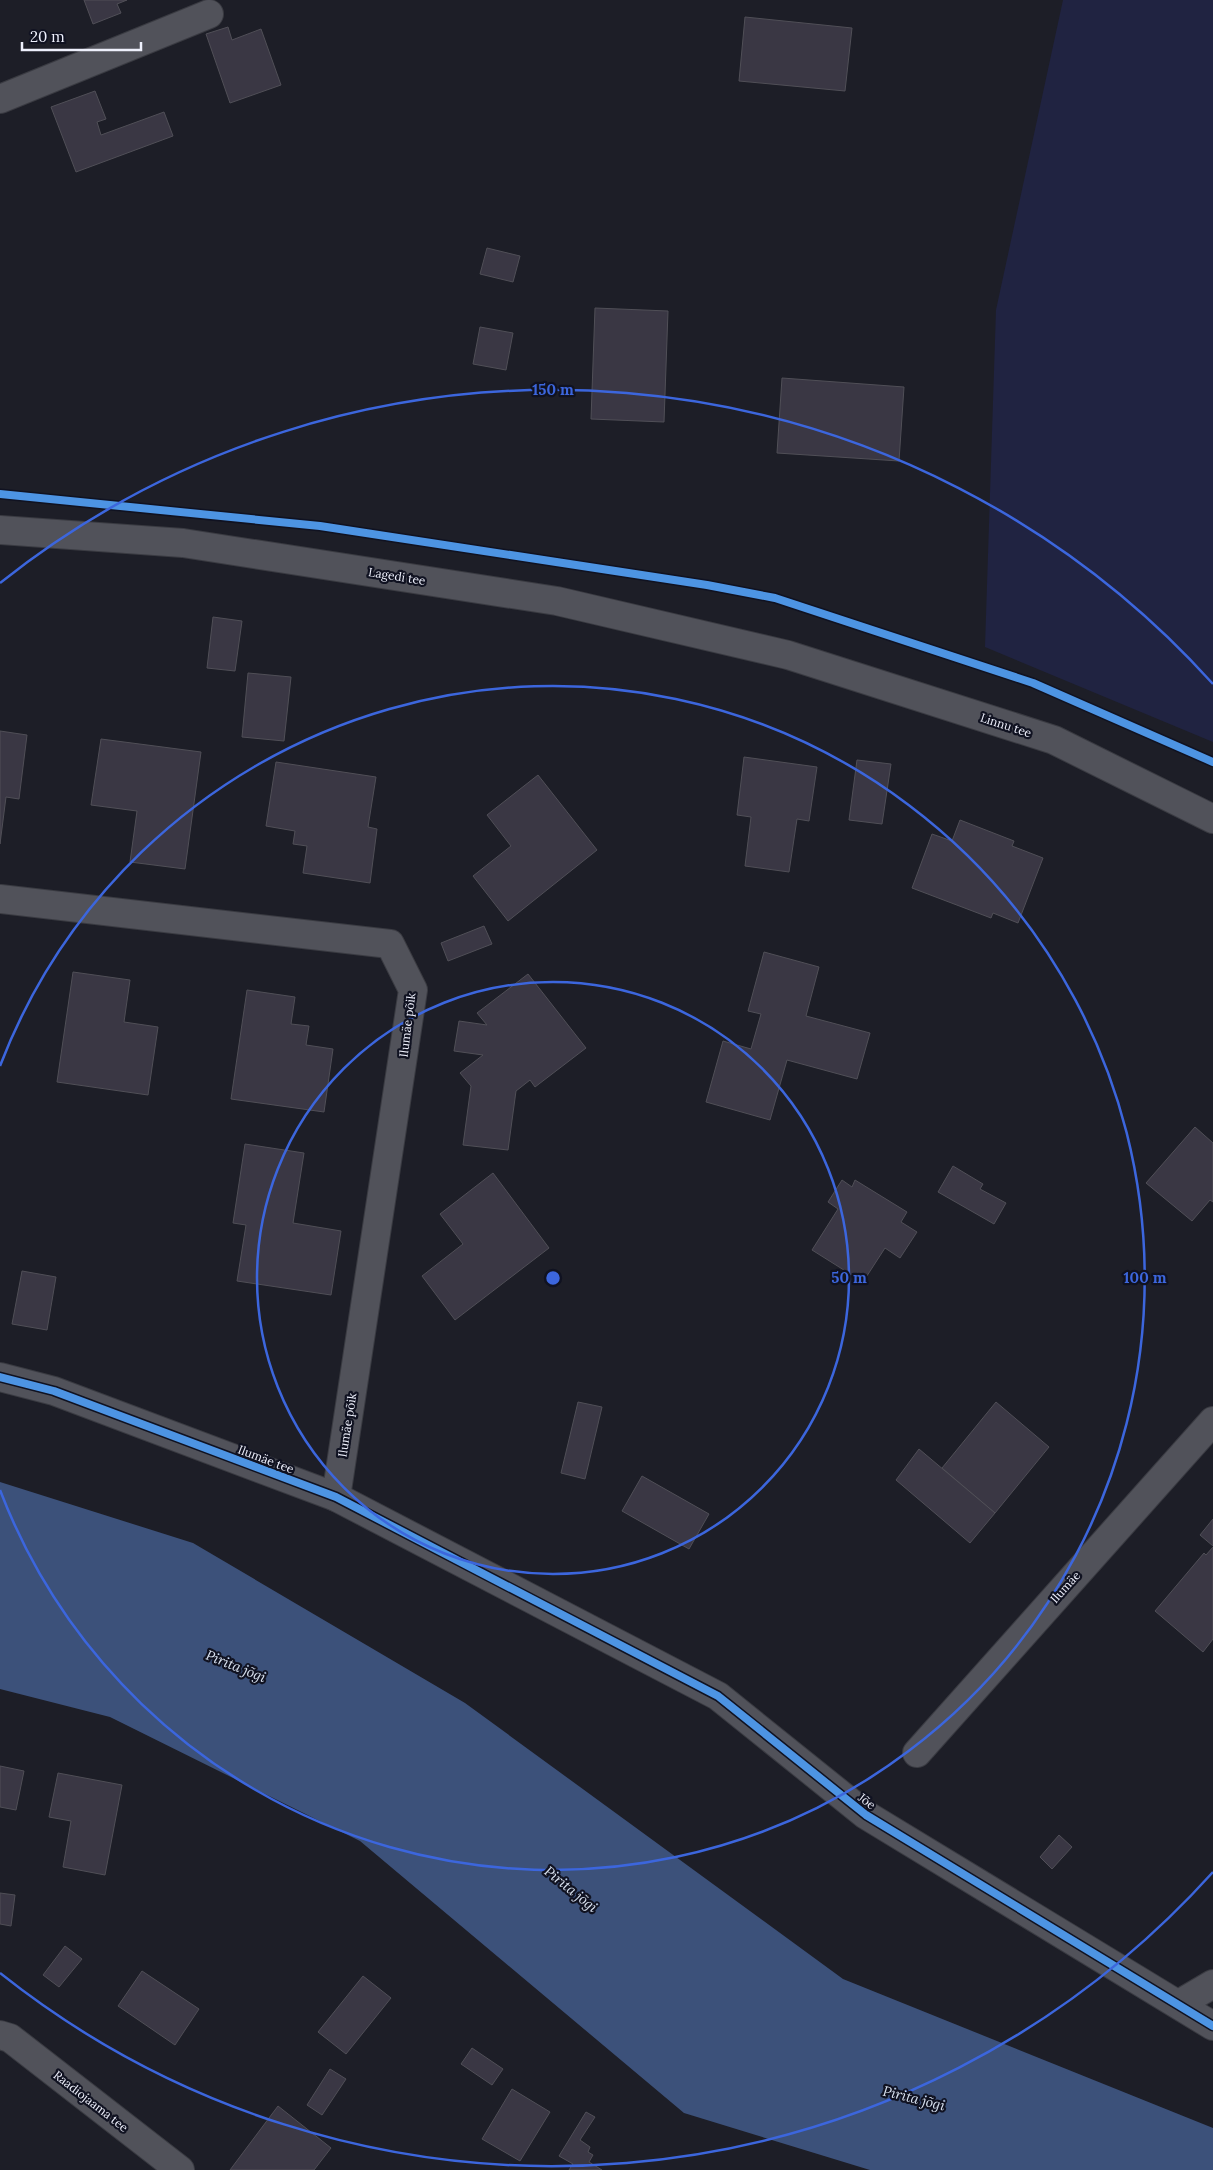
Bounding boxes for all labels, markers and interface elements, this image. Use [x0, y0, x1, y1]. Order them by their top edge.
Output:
scale bar [22, 20, 141, 52]
text: 20 m [30, 27, 65, 46]
text: 150 m [532, 380, 574, 399]
street label: Lagedi tee [367, 564, 427, 588]
street label: Linnu tee [979, 710, 1034, 740]
street label: Ilumäe põik [396, 991, 418, 1058]
text: 50 m [831, 1268, 867, 1287]
text: 100 m [1124, 1268, 1167, 1287]
centre of rings [544, 1269, 562, 1287]
street label: Ilumäe põik [335, 1391, 360, 1458]
street label: Ilumäe tee [236, 1441, 297, 1477]
street label: Ilumäe [1047, 1568, 1084, 1606]
water label: Pirita jõgi [203, 1646, 269, 1686]
street label: Jõe [855, 1789, 879, 1813]
water label: Pirita jõgi [541, 1862, 602, 1916]
street label: Raadiojaama tee [51, 2067, 132, 2135]
water label: Pirita jõgi [881, 2082, 947, 2115]

